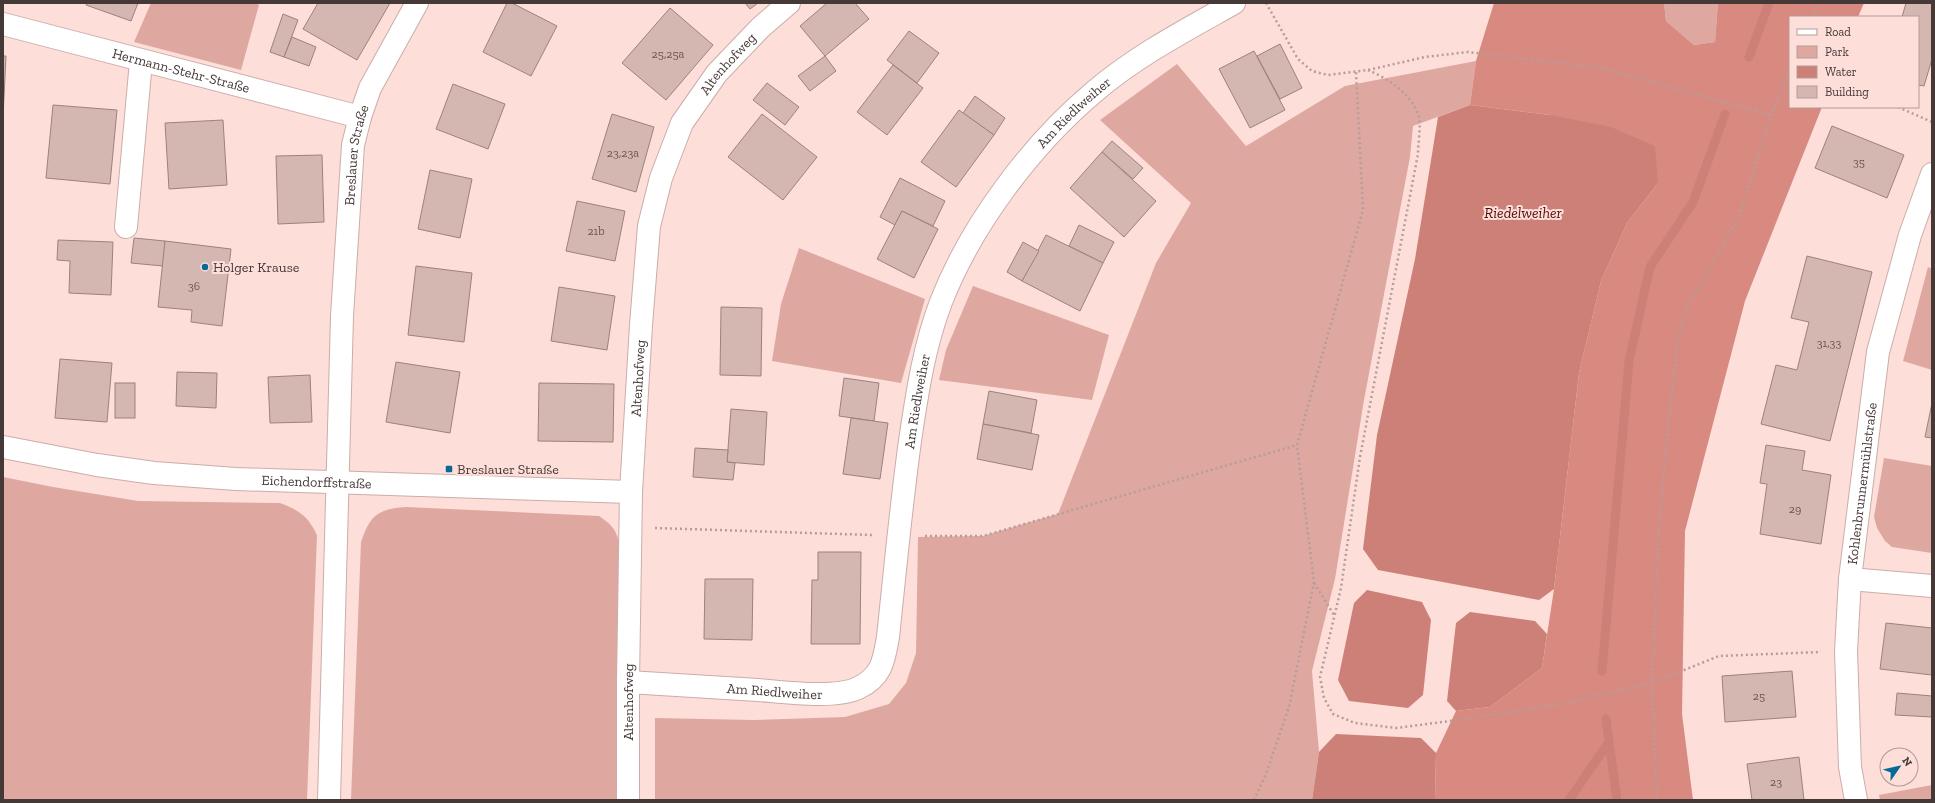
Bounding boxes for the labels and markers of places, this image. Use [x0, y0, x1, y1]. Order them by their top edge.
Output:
place label: Holger Krause [213, 259, 300, 276]
marker: Holger Krause [200, 262, 210, 272]
place label: Breslauer Straße [457, 461, 559, 478]
marker: Breslauer Straße [444, 464, 454, 474]

